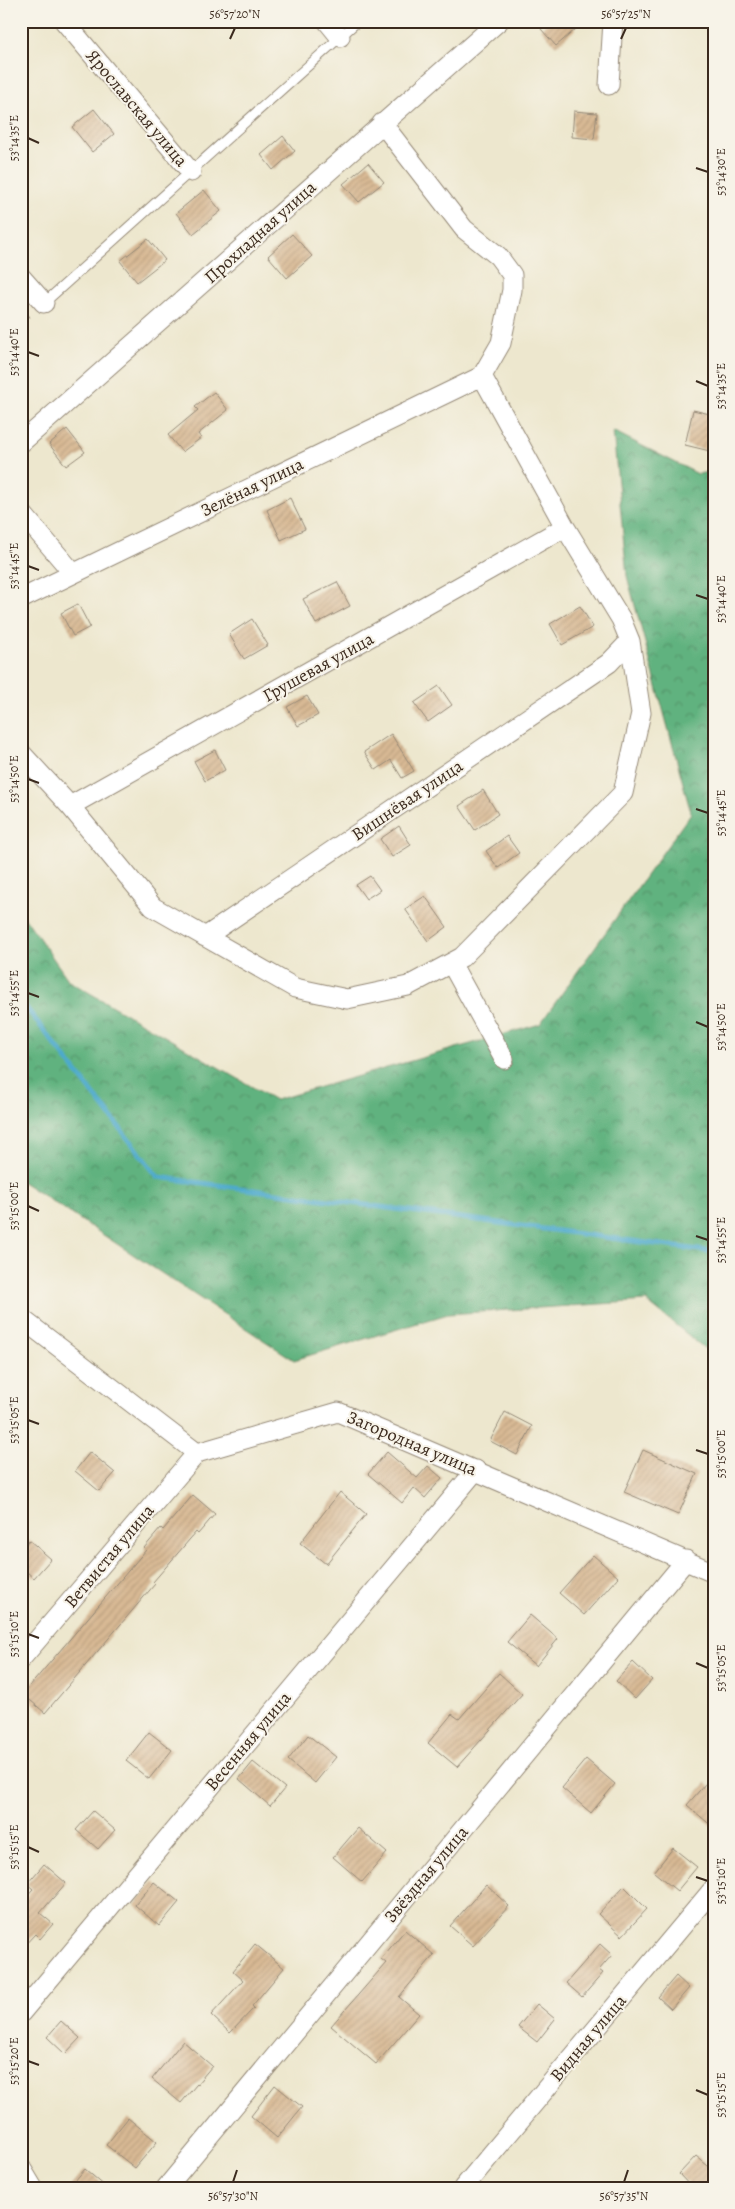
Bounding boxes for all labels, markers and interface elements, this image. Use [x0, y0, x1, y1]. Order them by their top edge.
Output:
text: 56°57'20"N [210, 6, 261, 22]
text: 56°57'25"N [601, 6, 651, 22]
street label: Ярославская улица [81, 44, 194, 172]
text: 53°14'35"E [6, 115, 22, 161]
text: 53°14'30"E [713, 148, 729, 196]
street label: Прохладная улица [199, 175, 322, 289]
text: 53°14'40"E [6, 328, 22, 376]
text: 53°14'35"E [713, 363, 729, 409]
street label: Зелёная улица [197, 451, 308, 522]
text: 53°14'45"E [6, 543, 22, 589]
text: 53°14'40"E [713, 575, 729, 623]
street label: Грушевая улица [258, 626, 378, 707]
street label: Вишнёвая улица [347, 753, 468, 846]
text: 53°14'50"E [6, 755, 22, 803]
text: 53°14'45"E [713, 790, 729, 836]
text: 53°14'55"E [6, 970, 22, 1016]
text: 53°14'50"E [713, 1003, 729, 1051]
text: 53°15'00"E [6, 1182, 22, 1230]
text: 53°14'55"E [713, 1217, 729, 1263]
text: 53°15'05"E [6, 1396, 22, 1444]
street label: Загородная улица [343, 1405, 481, 1481]
text: 53°15'00"E [713, 1430, 729, 1478]
street label: Ветвистая улица [59, 1499, 160, 1613]
text: 53°15'10"E [6, 1611, 22, 1657]
text: 53°15'05"E [713, 1644, 729, 1692]
street label: Весенняя улица [199, 1686, 297, 1796]
street label: Звёздная улица [378, 1820, 474, 1928]
text: 53°15'15"E [6, 1824, 22, 1870]
text: 53°15'10"E [713, 1858, 729, 1904]
street label: Видная улица [544, 1989, 632, 2087]
text: 53°15'20"E [6, 2037, 22, 2085]
text: 53°15'15"E [713, 2072, 729, 2118]
text: 56°57'30"N [208, 2188, 258, 2204]
text: 56°57'35"N [600, 2188, 649, 2204]

